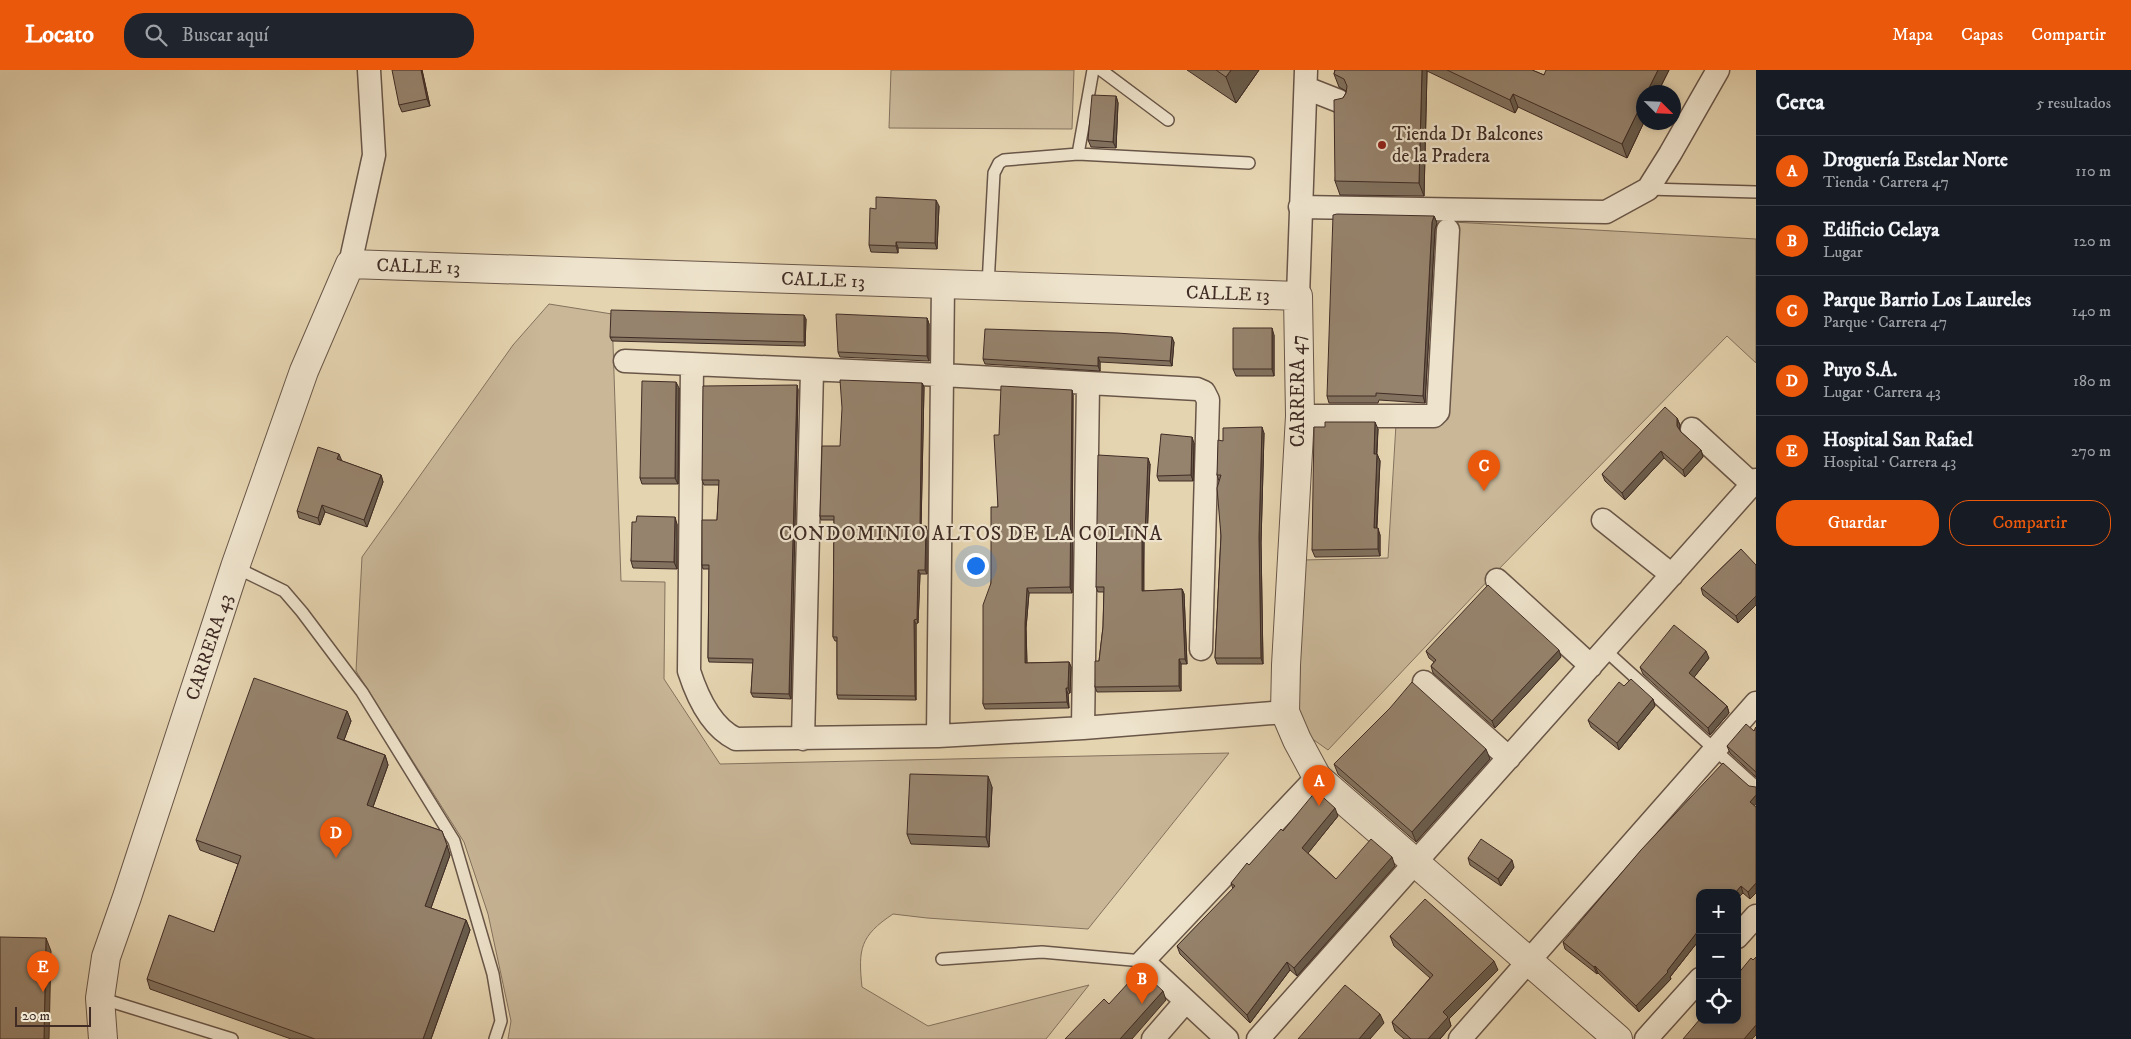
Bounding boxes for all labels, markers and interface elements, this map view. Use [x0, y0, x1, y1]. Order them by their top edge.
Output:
search box [124, 13, 474, 58]
text: Locato [25, 20, 94, 50]
icon: search [142, 21, 170, 49]
text: Buscar aquí [182, 24, 268, 47]
text: Mapa [1892, 24, 1933, 46]
text: Capas [1961, 24, 2003, 46]
text: Compartir [2031, 24, 2106, 46]
north arrow [1636, 85, 1681, 130]
text: Cerca [1776, 90, 1824, 116]
text: 5 resultados [2036, 93, 2111, 113]
place label: Tienda D1 Balcones de la Pradera [1392, 123, 1543, 168]
marker: Tienda D1 Balcones de la Pradera [1376, 139, 1388, 151]
text: Droguería Estelar Norte [1823, 149, 2008, 172]
text: A [1787, 161, 1797, 181]
text: 110 m [2075, 161, 2111, 181]
text: Tienda · Carrera 47 [1823, 172, 1949, 192]
text: Edificio Celaya [1823, 219, 1939, 242]
text: B [1787, 231, 1797, 251]
text: 120 m [2073, 231, 2111, 251]
text: Lugar [1823, 242, 1863, 262]
street label: CALLE 13 [376, 253, 461, 279]
street label: CALLE 13 [781, 267, 865, 293]
street label: CALLE 13 [1186, 281, 1270, 307]
text: Parque Barrio Los Laureles [1823, 289, 2031, 312]
text: C [1787, 301, 1797, 321]
text: 140 m [2072, 301, 2111, 321]
text: Parque · Carrera 47 [1823, 312, 1947, 332]
street label: CARRERA 47 [1287, 335, 1310, 447]
text: Puyo S.A. [1823, 359, 1897, 382]
text: D [1786, 371, 1798, 391]
text: 180 m [2073, 371, 2111, 391]
text: Lugar · Carrera 43 [1823, 382, 1941, 402]
text: Hospital San Rafael [1823, 429, 1973, 452]
text: E [1786, 441, 1798, 461]
text: 270 m [2071, 441, 2111, 461]
pin: C [1468, 450, 1500, 491]
text: Hospital · Carrera 43 [1823, 452, 1956, 472]
button: Guardar [1776, 500, 1939, 546]
button: Compartir [1949, 500, 2111, 546]
district label: CONDOMINIO ALTOS DE LA COLINA [779, 522, 1163, 547]
your location [963, 553, 989, 579]
street label: CARRERA 43 [181, 591, 237, 703]
pin: A [1303, 765, 1335, 806]
pin: D [320, 817, 352, 858]
map controls [1696, 889, 1741, 1024]
button: + [1696, 889, 1741, 934]
button: − [1696, 934, 1741, 979]
pin: E [27, 951, 59, 992]
pin: B [1126, 963, 1158, 1004]
button: locate [1696, 979, 1741, 1024]
scale bar [15, 1004, 91, 1027]
text: 20 m [22, 1007, 50, 1025]

